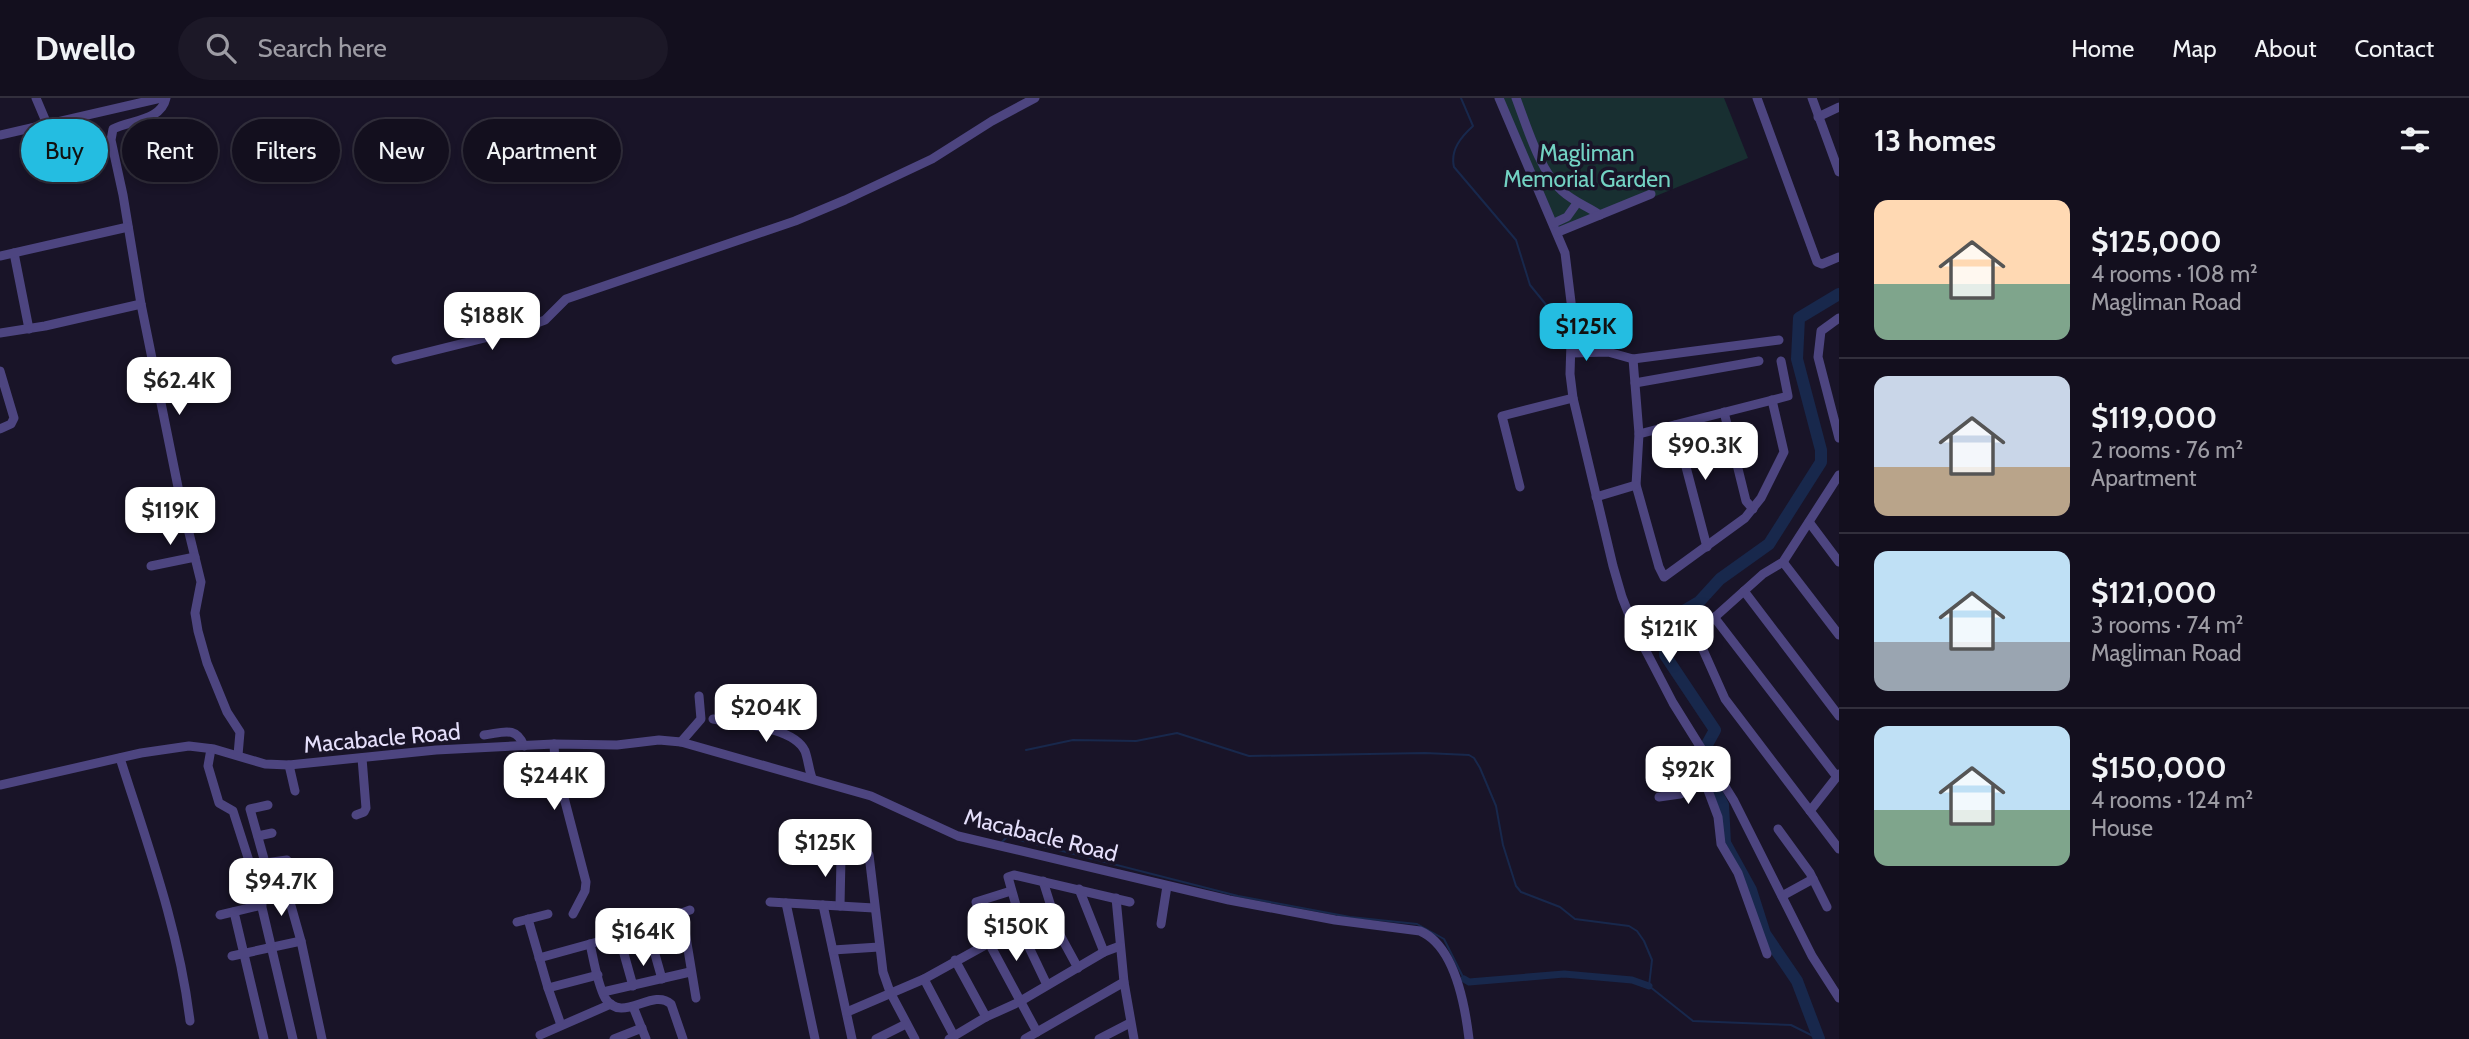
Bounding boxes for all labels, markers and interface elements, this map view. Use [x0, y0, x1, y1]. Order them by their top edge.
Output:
search box [178, 17, 668, 80]
text: Dwello [35, 28, 136, 68]
icon: search [202, 29, 240, 67]
text: Search here [258, 32, 387, 64]
text: Home [2071, 34, 2134, 63]
text: Map [2172, 34, 2217, 63]
text: About [2255, 34, 2317, 63]
text: Contact [2355, 34, 2434, 63]
chip: Buy [21, 119, 108, 182]
chip: Rent [122, 119, 218, 182]
chip: Filters [232, 119, 340, 182]
chip: New [354, 119, 449, 182]
chip: Apartment [463, 119, 621, 182]
icon: filters [2396, 121, 2434, 159]
text: 13 homes [1874, 122, 1996, 159]
park label: Magliman Memorial Garden [1503, 139, 1671, 193]
text: $125,000 [2091, 223, 2222, 260]
icon: home [1930, 228, 2014, 312]
text: 4 rooms · 108 m² [2091, 260, 2258, 288]
text: Magliman Road [2091, 288, 2241, 316]
pin: $188K [443, 292, 541, 352]
text: $188K [460, 301, 524, 329]
pin: $125K [1537, 303, 1635, 363]
text: $125K [1556, 312, 1616, 340]
pin: $62.4K [122, 358, 236, 417]
text: $62.4K [143, 366, 215, 394]
text: $119,000 [2091, 399, 2217, 436]
icon: home [1930, 404, 2014, 488]
pin: $90.3K [1648, 422, 1762, 482]
text: $90.3K [1668, 431, 1742, 459]
text: 2 rooms · 76 m² [2091, 436, 2243, 464]
text: Apartment [2091, 464, 2196, 492]
pin: $119K [121, 488, 219, 547]
text: $119K [141, 496, 199, 524]
text: $121,000 [2091, 574, 2217, 611]
icon: home [1930, 579, 2014, 663]
pin: $121K [1620, 606, 1718, 665]
text: 3 rooms · 74 m² [2091, 611, 2243, 639]
text: $121K [1641, 614, 1697, 642]
text: Magliman Road [2091, 639, 2241, 667]
pin: $204K [717, 684, 815, 744]
text: $204K [731, 693, 801, 721]
street label: Macabacle Road [302, 717, 462, 759]
pin: $92K [1647, 746, 1729, 806]
text: $150,000 [2091, 749, 2227, 786]
pin: $244K [505, 752, 603, 812]
icon: home [1930, 754, 2014, 838]
text: $92K [1662, 755, 1714, 783]
text: $244K [520, 761, 588, 789]
text: 4 rooms · 124 m² [2091, 786, 2253, 814]
street label: Macabacle Road [961, 802, 1121, 868]
text: House [2091, 814, 2153, 842]
pin: $125K [776, 820, 874, 879]
text: $125K [795, 828, 855, 856]
pin: $94.7K [224, 858, 338, 918]
text: $94.7K [245, 867, 317, 895]
pin: $150K [967, 904, 1065, 963]
pin: $164K [594, 908, 692, 968]
text: $150K [984, 912, 1048, 940]
text: $164K [611, 917, 675, 945]

